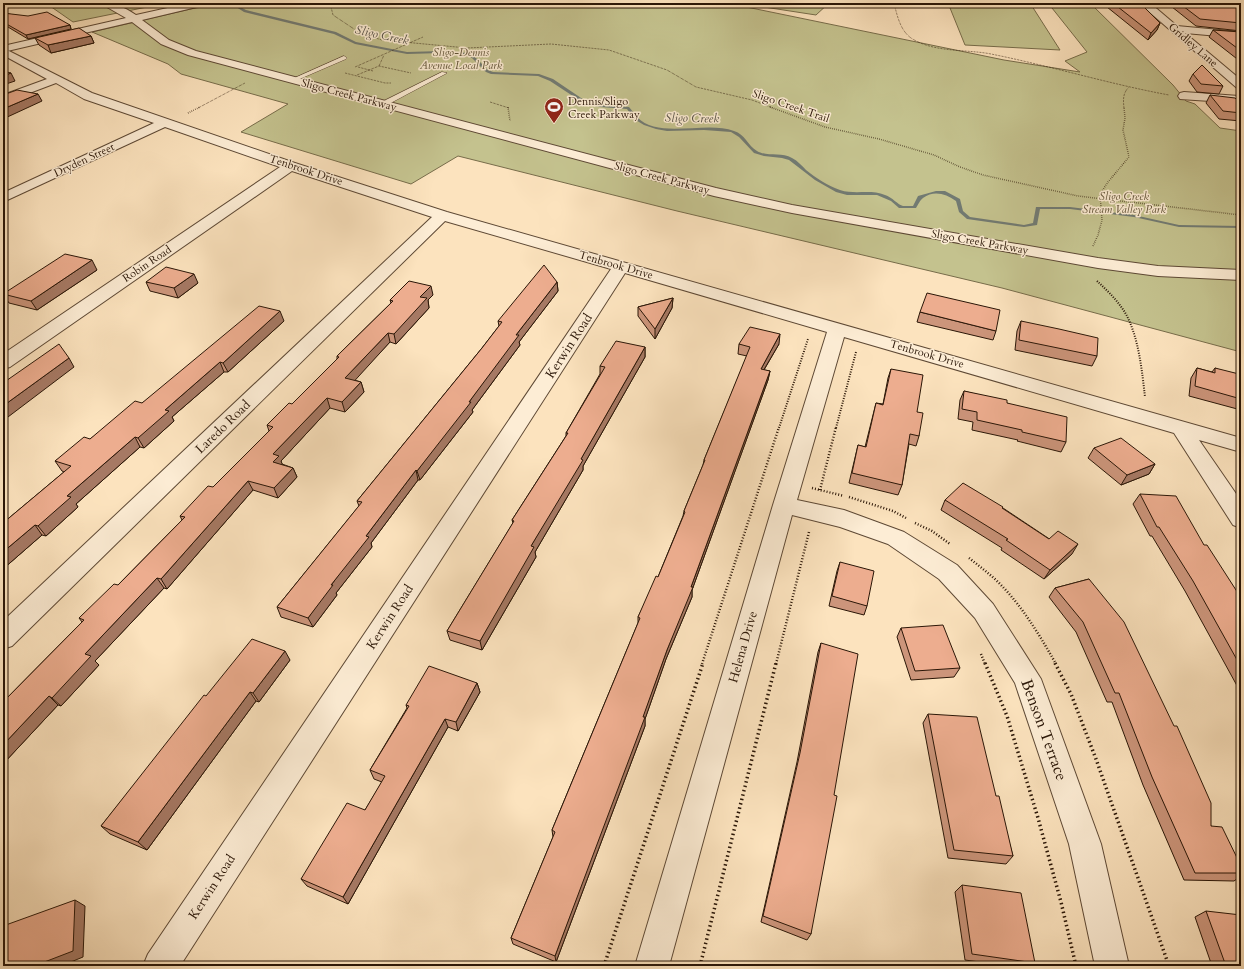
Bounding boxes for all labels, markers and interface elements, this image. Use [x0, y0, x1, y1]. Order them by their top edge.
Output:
street label: Gridley Lane [1165, 19, 1221, 71]
water label: Sligo Creek [354, 22, 410, 48]
park label: Sligo-Dennis Avenue Local Park [419, 45, 503, 73]
street label: Sligo Creek Parkway [300, 75, 399, 115]
street label: Sligo Creek Trail [751, 86, 832, 126]
place label: Dennis/Sligo Creek Parkway [568, 94, 640, 122]
sports icon: Dennis/Sligo Creek Parkway [543, 96, 565, 124]
water label: Sligo Creek [665, 110, 719, 126]
street label: Dryden Street [51, 139, 117, 181]
street label: Tenbrook Drive [267, 151, 345, 189]
street label: Sligo Creek Parkway [613, 158, 712, 198]
park label: Sligo Creek Stream Valley Park [1082, 189, 1166, 217]
street label: Sligo Creek Parkway [930, 226, 1030, 258]
street label: Robin Road [120, 242, 175, 286]
street label: Tenbrook Drive [577, 247, 655, 283]
street label: Kerwin Road [541, 310, 597, 382]
street label: Tenbrook Drive [888, 336, 966, 372]
street label: Laredo Road [192, 396, 255, 458]
street label: Kerwin Road [362, 581, 418, 653]
street label: Helena Drive [724, 609, 762, 685]
street label: Benson Terrace [1015, 676, 1073, 784]
street label: Kerwin Road [184, 851, 240, 923]

